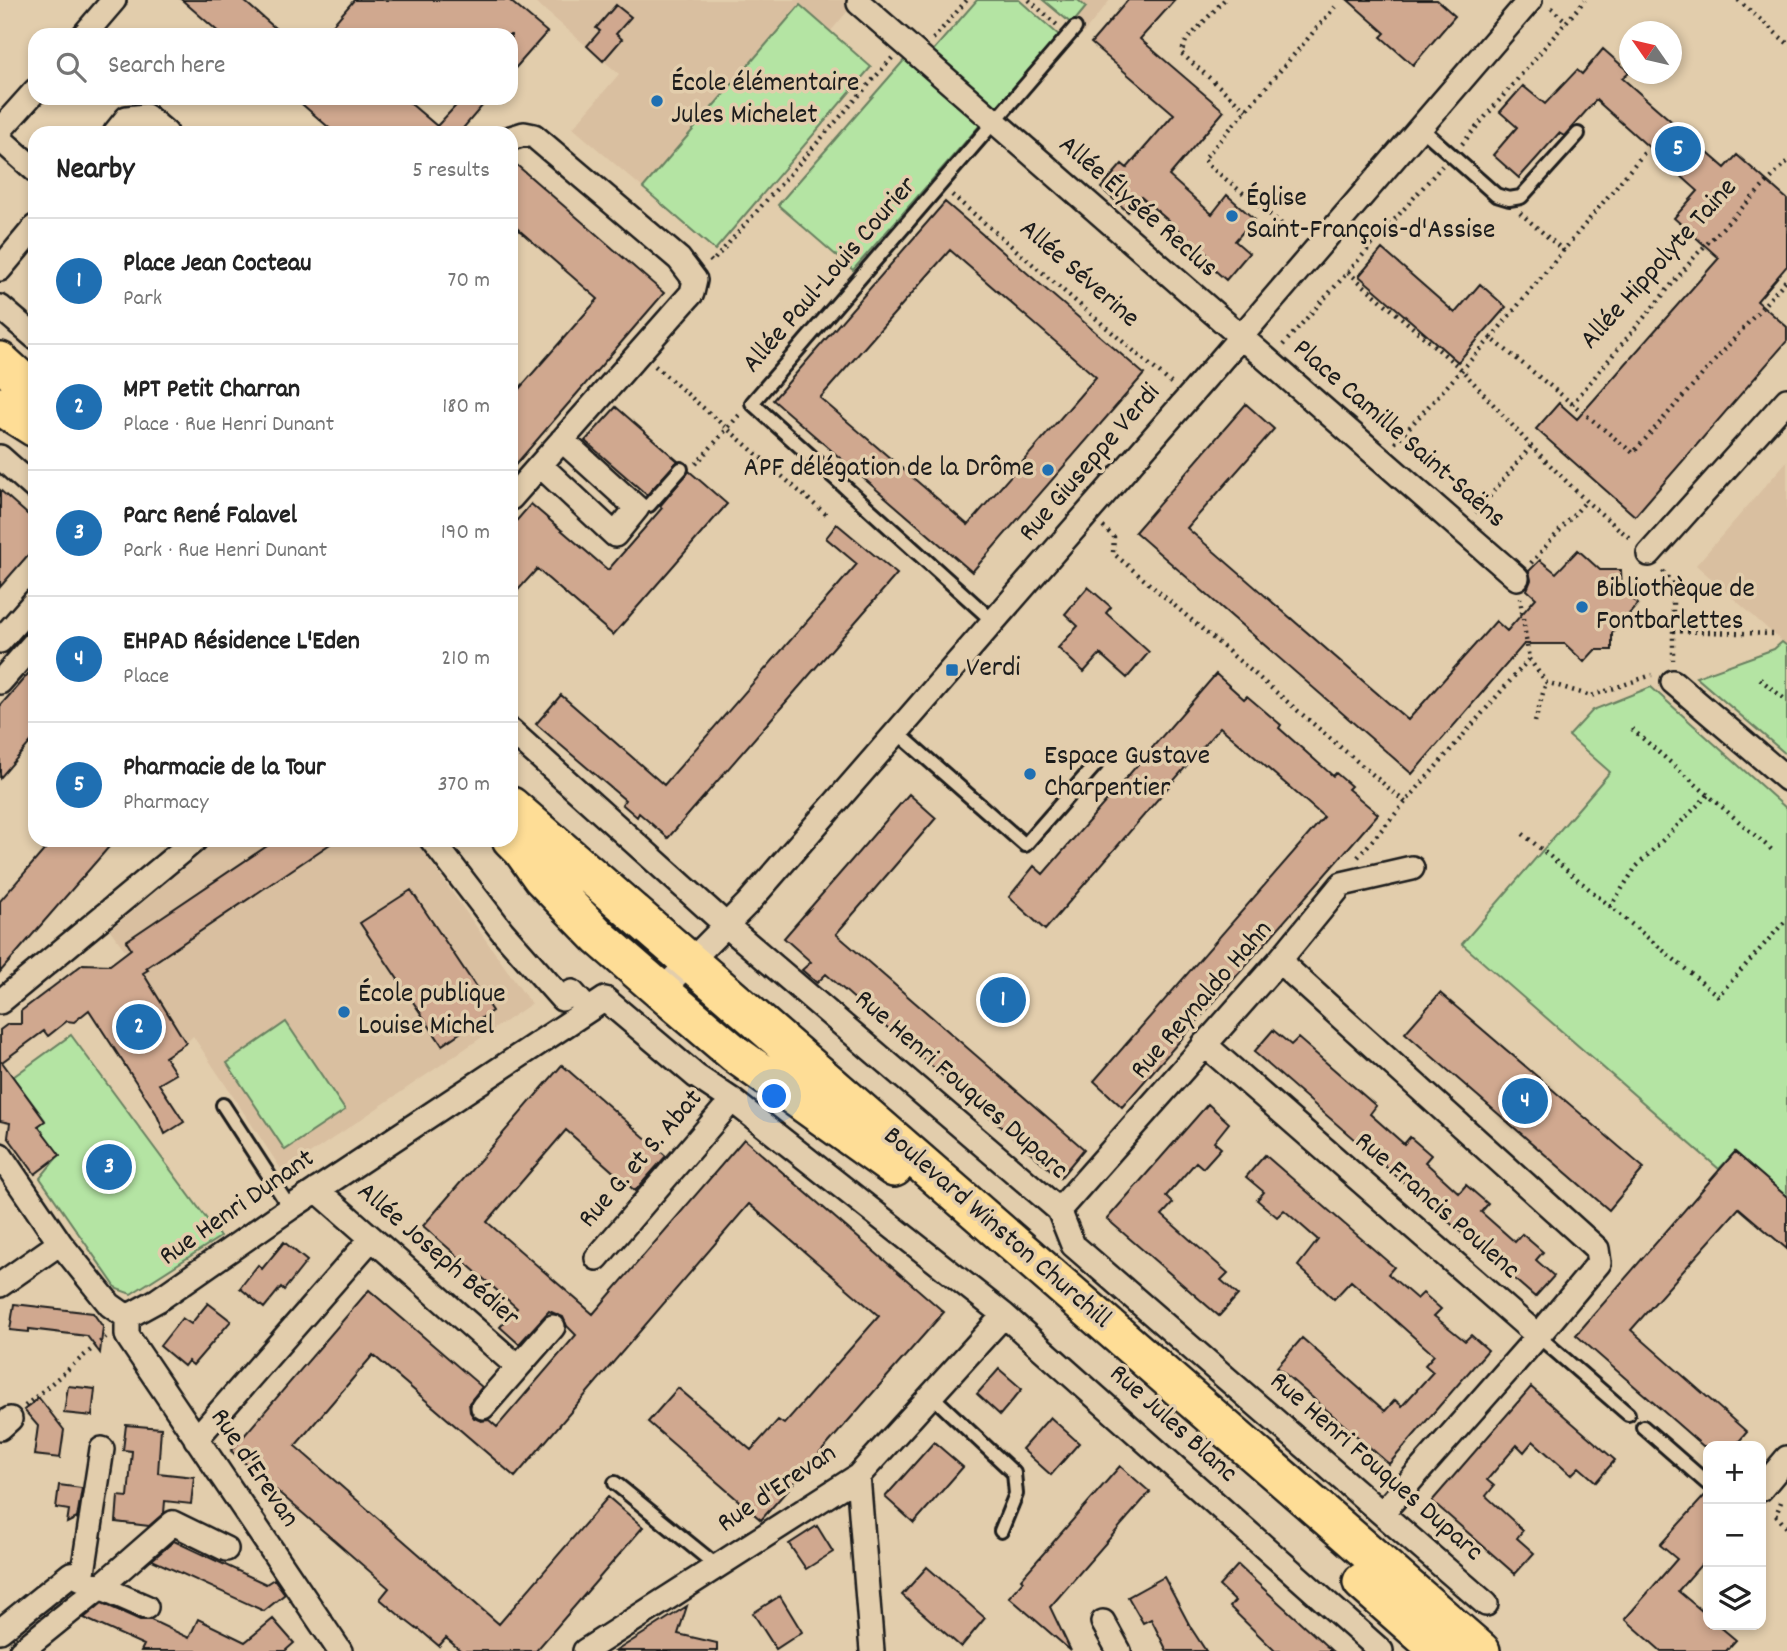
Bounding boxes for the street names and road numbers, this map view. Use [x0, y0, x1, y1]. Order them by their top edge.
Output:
street label: Allée Élysée Reclus [1048, 127, 1226, 289]
street label: Allée Paul-Louis Courier [734, 168, 928, 383]
street label: Allée Hippolyte Taine [1572, 170, 1748, 360]
street label: Allée Séverine [1009, 211, 1147, 339]
street label: Place Camille Saint-Saëns [1282, 331, 1514, 539]
street label: Rue Giuseppe Verdi [1011, 376, 1171, 552]
street label: Rue Reynaldo Hahn [1122, 913, 1284, 1089]
street label: Rue Henri Fouques Duparc [844, 982, 1076, 1190]
street label: Rue G. et S. Abat [570, 1082, 714, 1238]
street label: Boulevard Winston Churchill [873, 1118, 1119, 1340]
street label: Rue Francis Poulenc [1344, 1124, 1528, 1290]
street label: Rue Henri Dunant [152, 1140, 324, 1278]
street label: Allée Joseph Bédier [347, 1174, 528, 1339]
street label: Rue Jules Blanc [1099, 1356, 1245, 1494]
street label: Rue Henri Fouques Duparc [1259, 1364, 1491, 1572]
street label: Rue d'Erevan [198, 1401, 308, 1537]
street label: Rue d'Erevan [710, 1435, 846, 1545]

